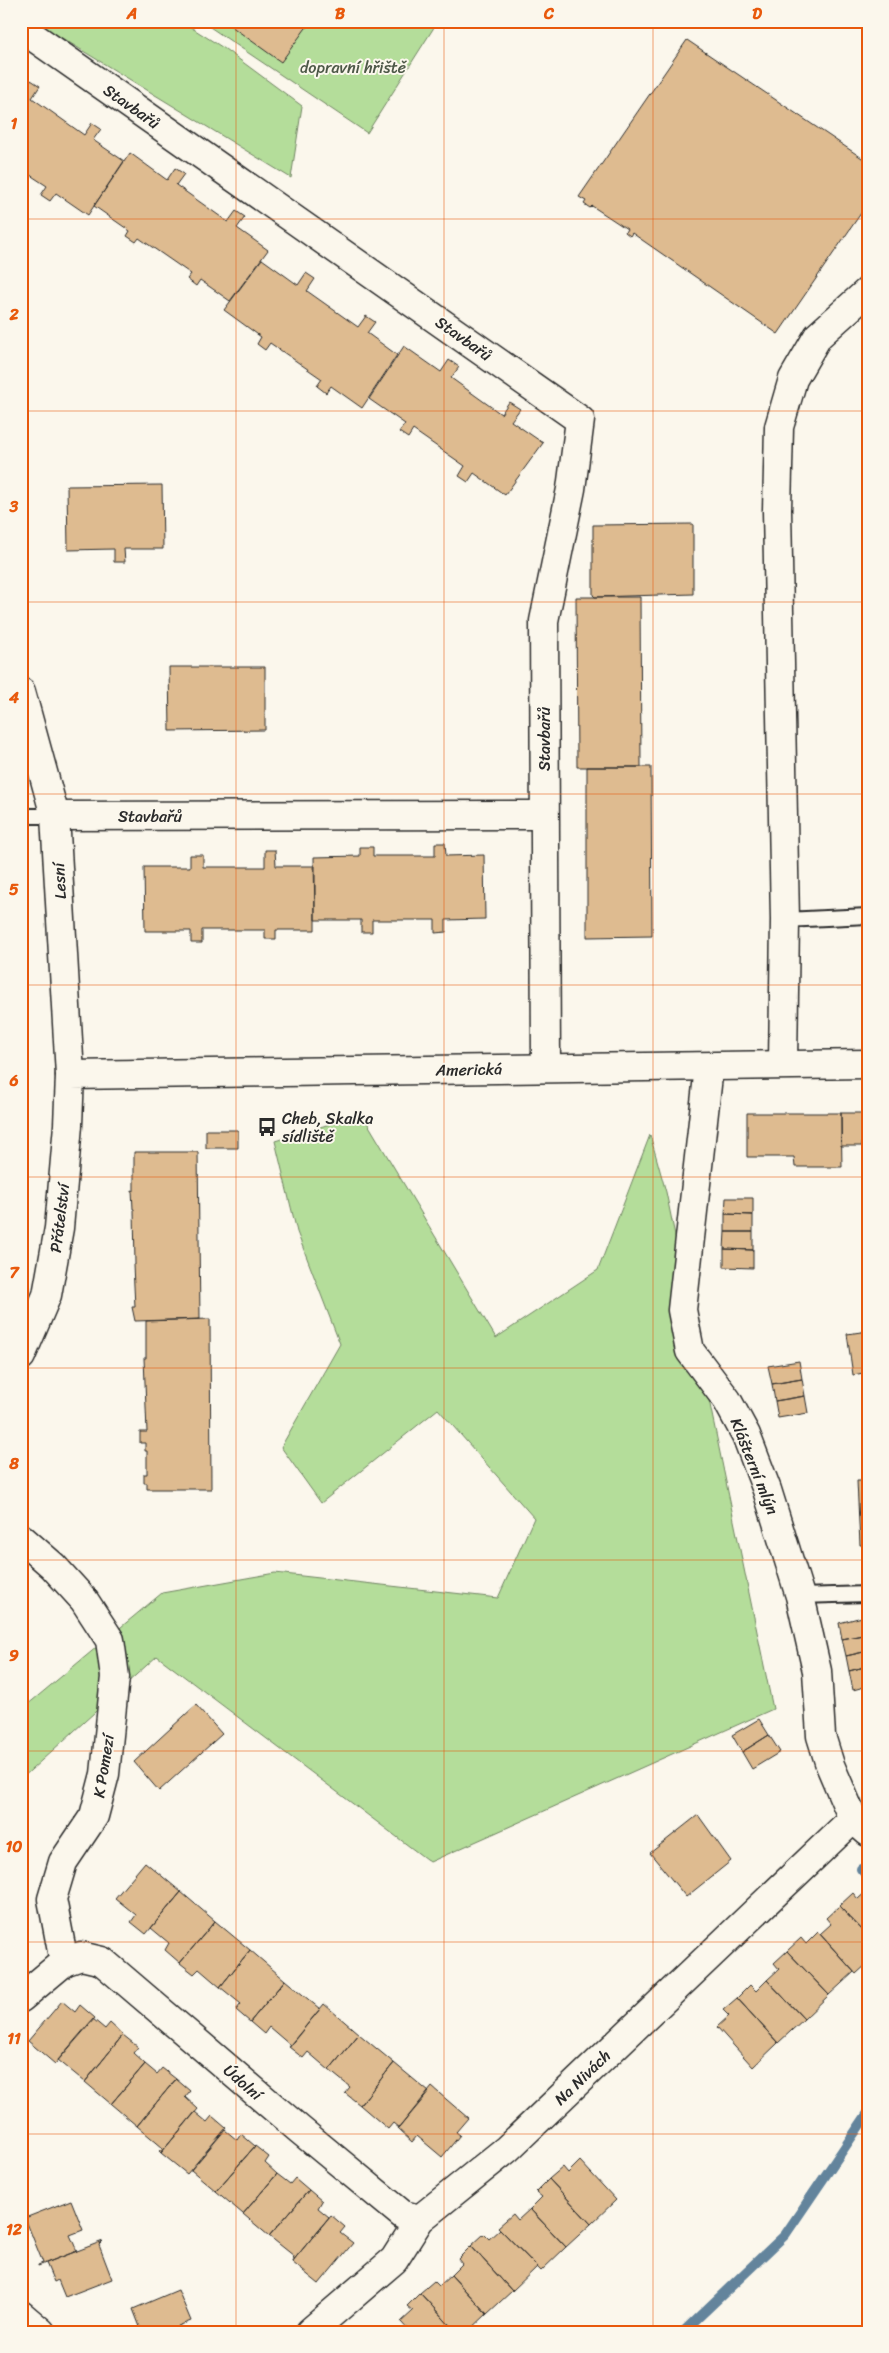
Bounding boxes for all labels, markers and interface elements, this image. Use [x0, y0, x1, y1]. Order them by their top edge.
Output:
text: A [126, 0, 137, 28]
text: B [335, 0, 346, 28]
text: C [543, 0, 555, 28]
text: D [752, 0, 762, 28]
park label: dopravní hřiště [300, 53, 408, 82]
street label: Stavbařů [97, 76, 167, 137]
text: 1 [11, 109, 18, 138]
text: 2 [8, 300, 19, 329]
street label: Stavbařů [429, 308, 499, 369]
text: 3 [9, 492, 19, 521]
text: 4 [8, 683, 19, 712]
street label: Stavbařů [530, 706, 559, 771]
street label: Stavbařů [118, 802, 183, 831]
street label: Lesní [44, 860, 75, 900]
text: 5 [9, 875, 19, 904]
street label: Americká [435, 1054, 503, 1085]
text: 6 [8, 1066, 19, 1095]
place label: Cheb, Skalka sídliště [281, 1104, 373, 1151]
bus stop icon: Cheb, Skalka sídliště [256, 1116, 278, 1138]
street label: Přátelství [41, 1179, 78, 1254]
text: 7 [9, 1258, 20, 1287]
street label: Klášterní mlýn [722, 1413, 787, 1519]
text: 8 [8, 1449, 19, 1478]
text: 9 [9, 1641, 19, 1670]
street label: K Pomezí [84, 1730, 123, 1800]
text: 10 [6, 1832, 22, 1861]
text: 11 [7, 2024, 21, 2053]
street label: Na Nivách [547, 2042, 618, 2112]
street label: Údolní [216, 2057, 271, 2110]
text: 12 [6, 2215, 23, 2244]

